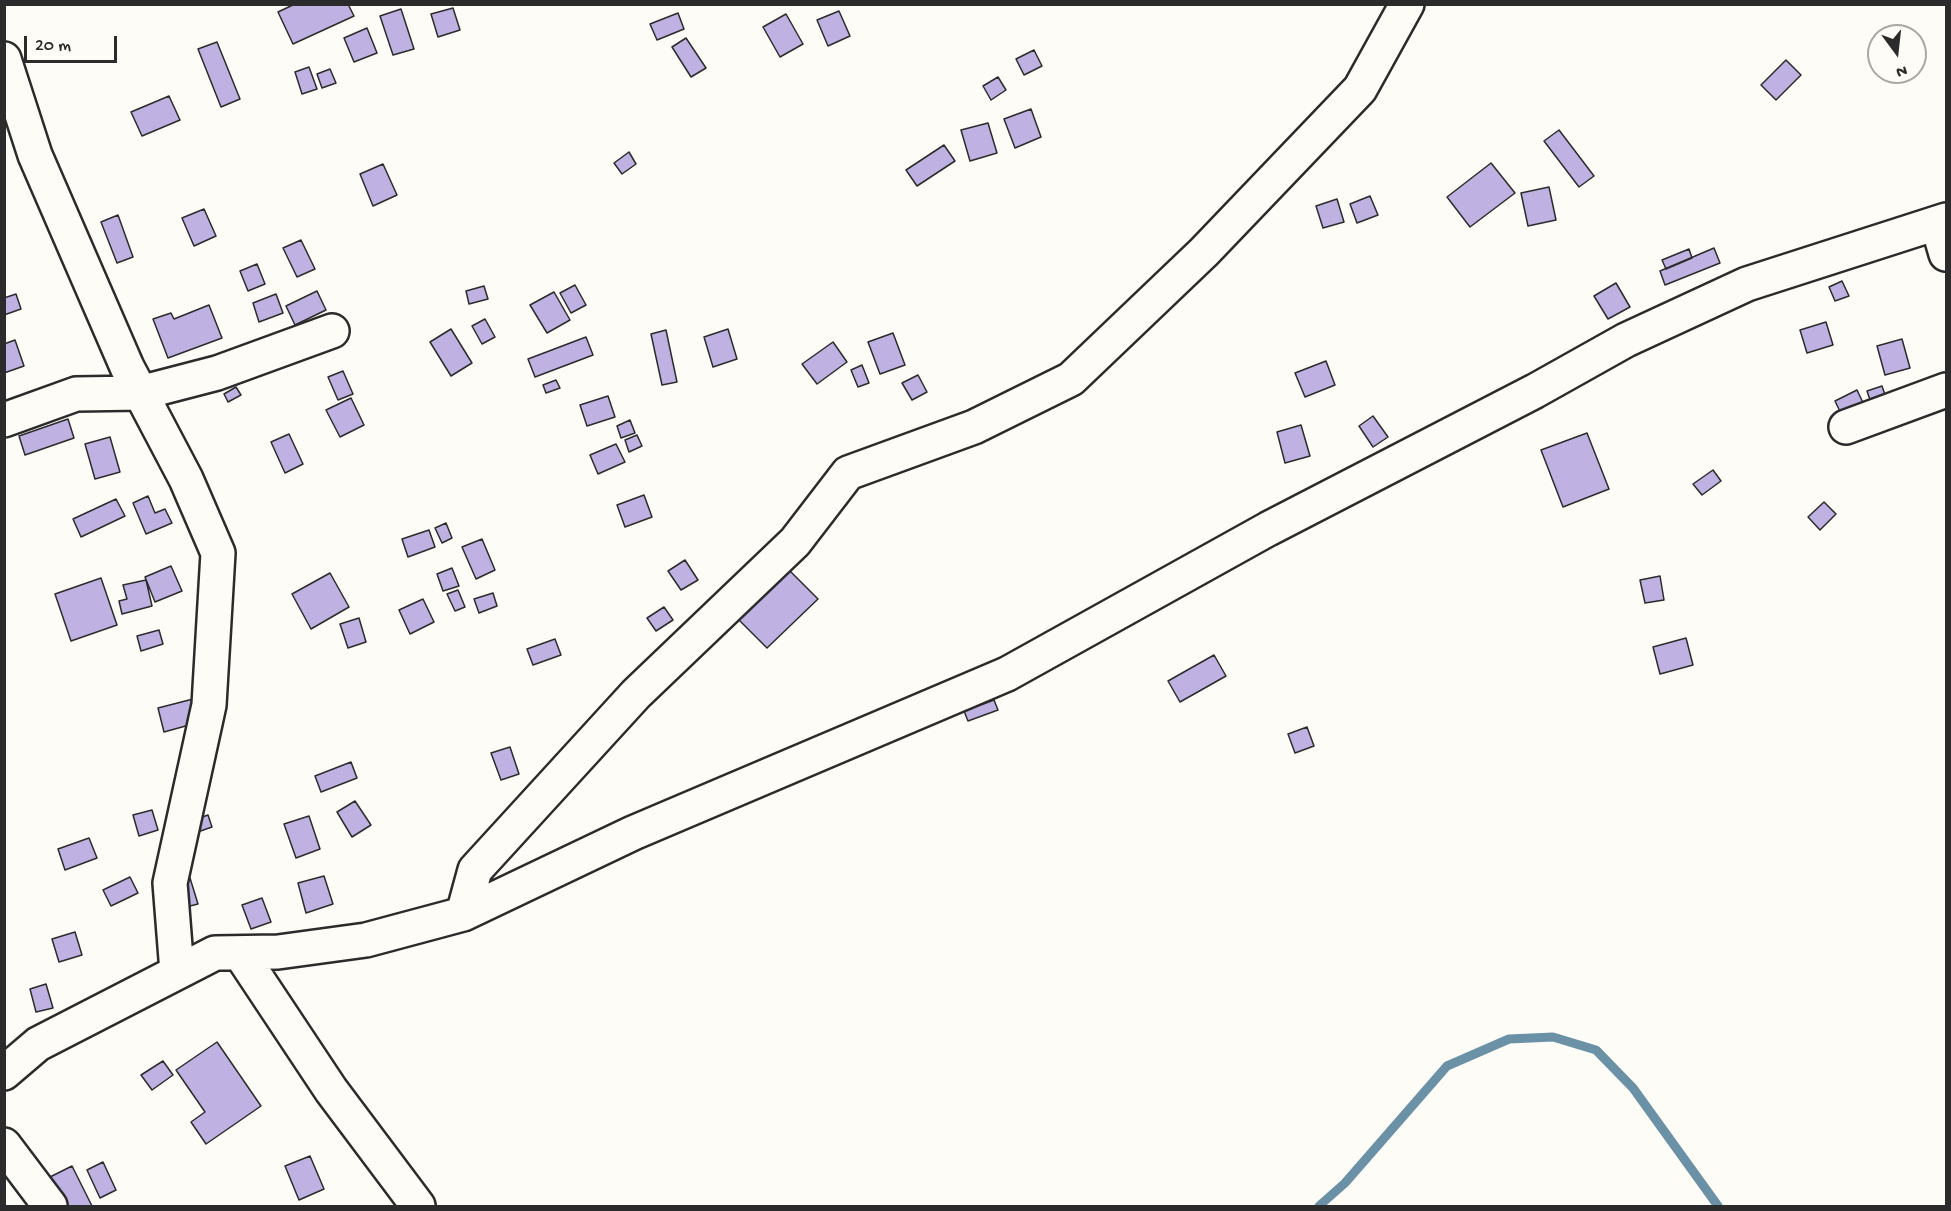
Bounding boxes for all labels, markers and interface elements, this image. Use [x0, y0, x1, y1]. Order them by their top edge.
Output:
scale bar [27, 24, 120, 62]
north arrow [1867, 24, 1927, 84]
text: 20 m [35, 36, 71, 57]
text: N [1894, 59, 1909, 80]

